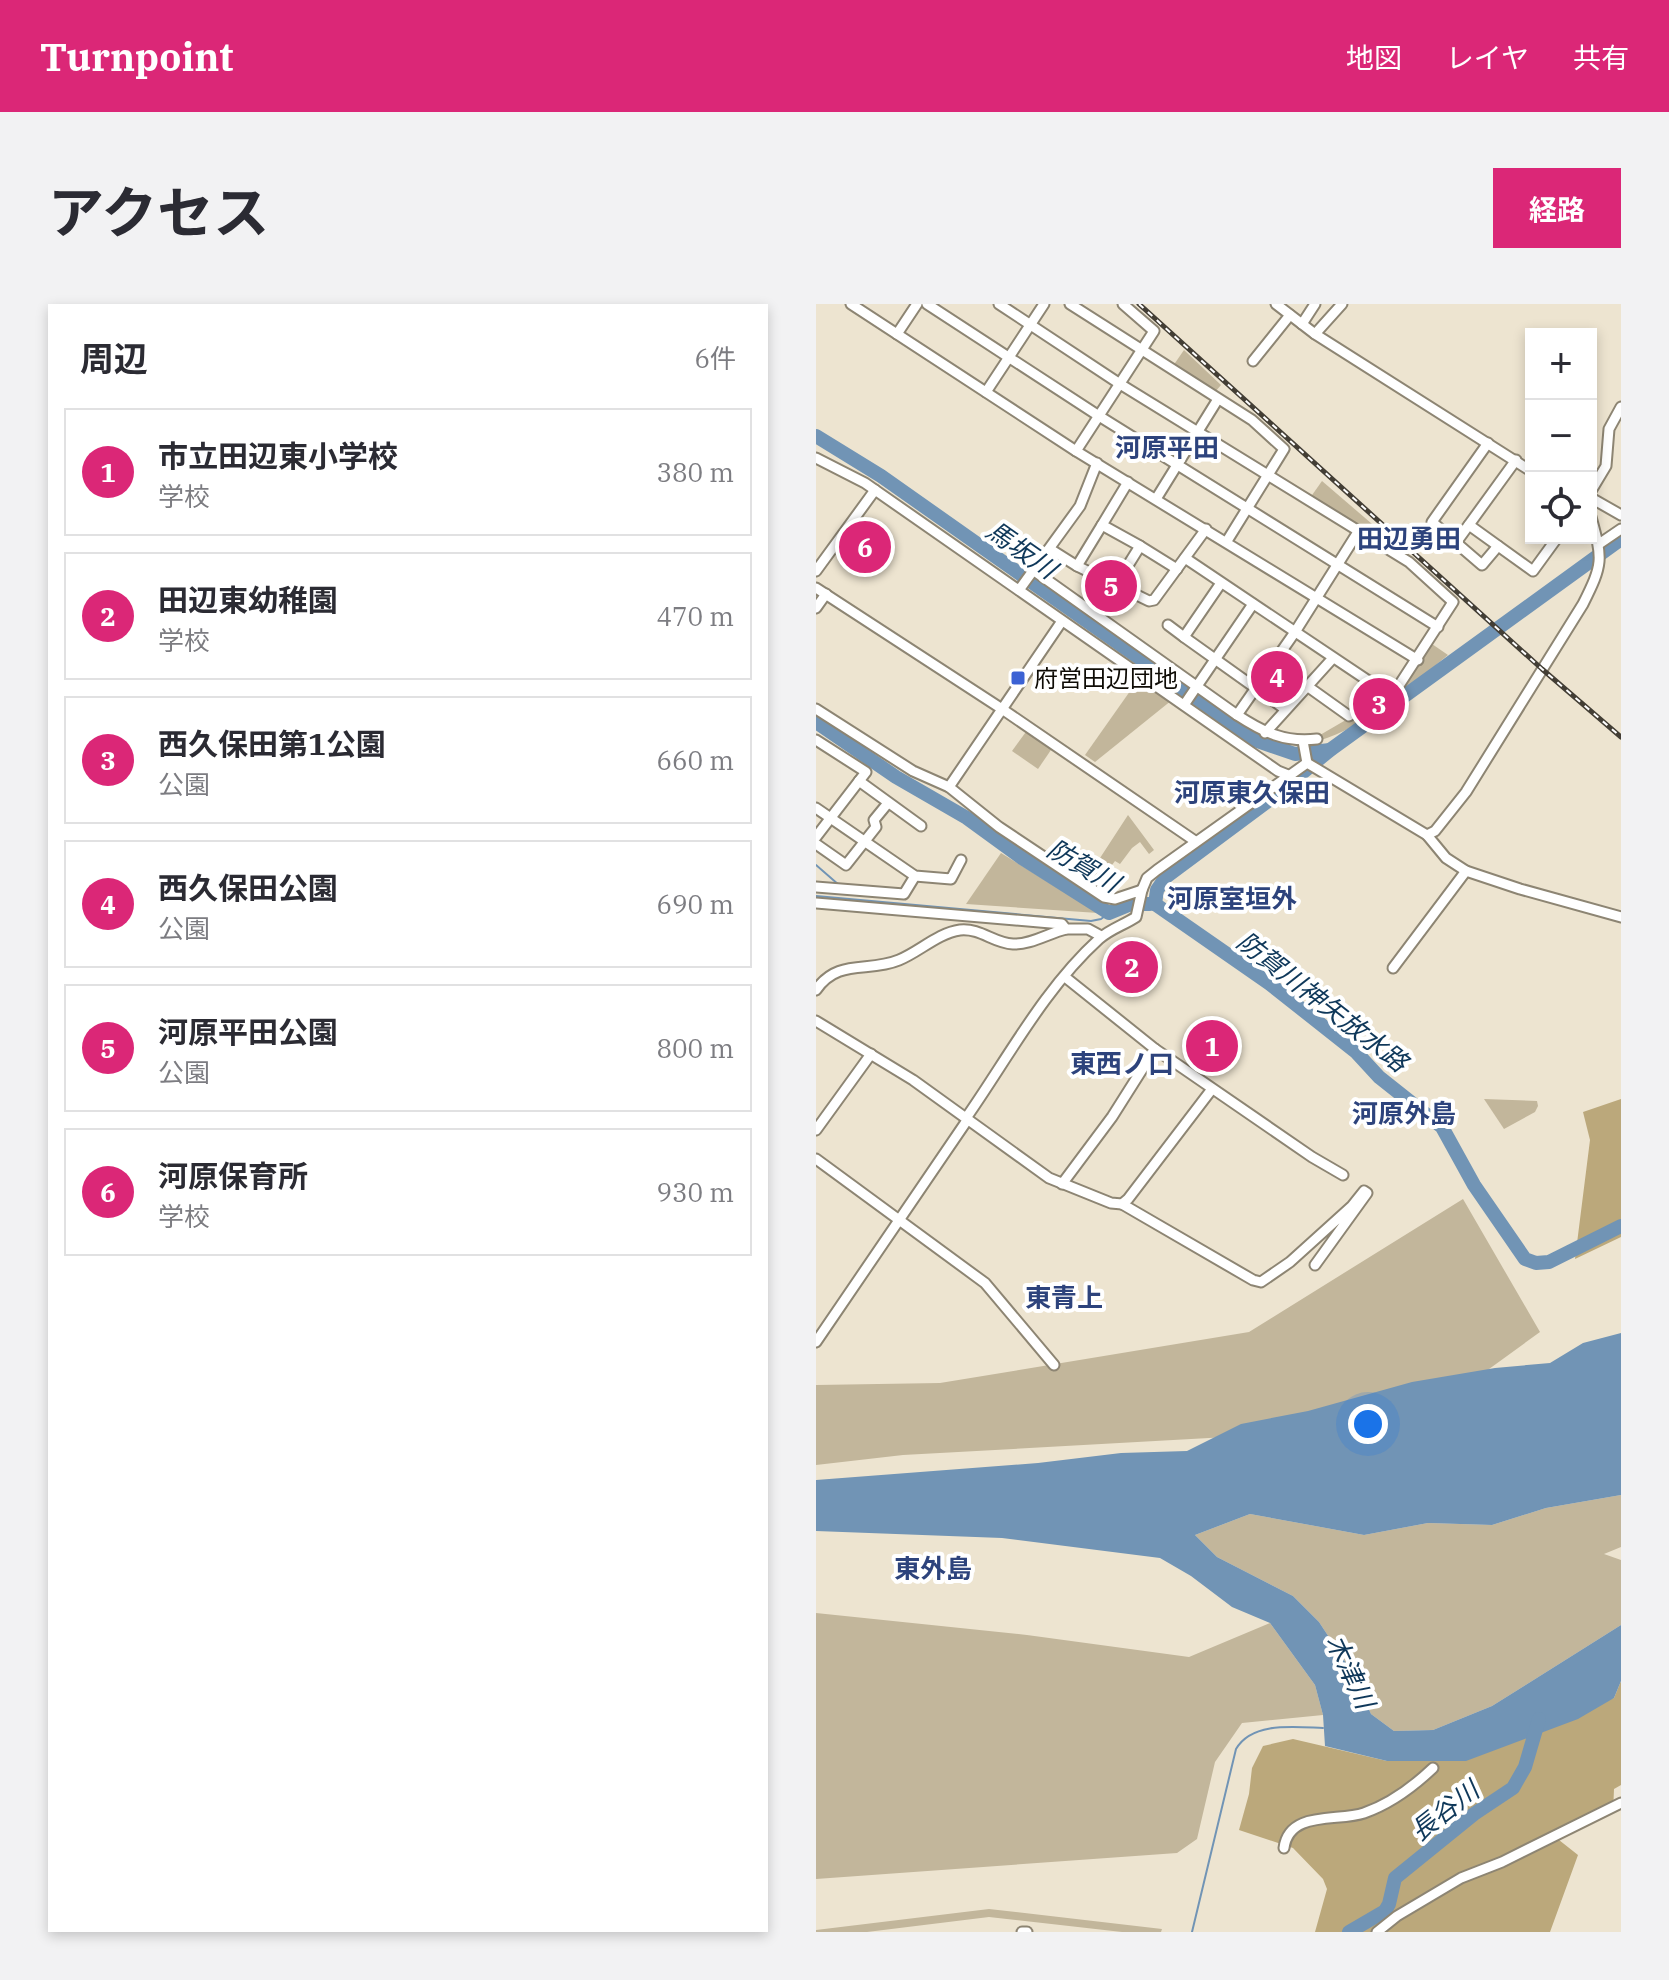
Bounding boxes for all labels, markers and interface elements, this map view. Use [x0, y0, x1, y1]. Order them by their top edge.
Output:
text: Turnpoint [40, 32, 234, 81]
text: 地図 [1346, 39, 1402, 76]
text: レイヤ [1446, 39, 1529, 76]
text: 共有 [1573, 39, 1629, 76]
button: 経路 [1493, 168, 1621, 248]
text: アクセス [48, 176, 269, 248]
map controls [1525, 328, 1597, 544]
button: + [1525, 328, 1597, 400]
text: 周辺 [80, 336, 148, 380]
text: 6件 [694, 341, 736, 375]
button: − [1525, 400, 1597, 472]
district label: 河原平田 [1115, 430, 1219, 464]
text: 市立田辺東小学校 [158, 436, 398, 475]
text: 1 [100, 455, 116, 489]
text: 380 m [656, 455, 734, 489]
button: locate [1525, 472, 1597, 544]
text: 学校 [158, 479, 210, 513]
water label: 馬坂川 [980, 513, 1066, 587]
pin: 6 [839, 517, 891, 577]
district label: 田辺勇田 [1357, 521, 1461, 555]
pin: 5 [1085, 556, 1137, 616]
text: 田辺東幼稚園 [158, 580, 338, 619]
text: 2 [100, 599, 116, 633]
text: 470 m [656, 599, 734, 633]
text: 学校 [158, 623, 210, 657]
pin: 4 [1251, 647, 1303, 707]
place label: 府営田辺団地 [1034, 662, 1178, 694]
marker: 府営田辺団地 [1009, 669, 1027, 687]
pin: 3 [1353, 674, 1405, 734]
text: 西久保田第1公園 [158, 724, 386, 763]
text: 3 [100, 743, 116, 777]
text: 660 m [656, 743, 734, 777]
text: 公園 [158, 767, 210, 801]
district label: 河原東久保田 [1174, 775, 1330, 809]
water label: 防賀川 [1042, 831, 1129, 901]
text: 西久保田公園 [158, 868, 338, 907]
district label: 河原室垣外 [1167, 881, 1297, 915]
text: 4 [100, 887, 116, 921]
text: 690 m [656, 887, 734, 921]
text: 公園 [158, 911, 210, 945]
water label: 防賀川神矢放水路 [1231, 924, 1417, 1080]
pin: 2 [1106, 937, 1158, 997]
text: 河原平田公園 [158, 1012, 338, 1051]
pin: 1 [1186, 1016, 1238, 1076]
text: 5 [100, 1031, 116, 1065]
text: 800 m [656, 1031, 734, 1065]
district label: 東西ノ口 [1070, 1046, 1174, 1080]
text: 公園 [158, 1055, 210, 1089]
district label: 河原外島 [1352, 1096, 1456, 1130]
text: 河原保育所 [158, 1156, 308, 1195]
text: 6 [100, 1175, 116, 1209]
text: 930 m [656, 1175, 734, 1209]
text: 学校 [158, 1199, 210, 1233]
district label: 東青上 [1025, 1280, 1103, 1314]
your location [1348, 1404, 1388, 1444]
district label: 東外島 [894, 1551, 972, 1585]
water label: 木津川 [1319, 1628, 1384, 1716]
water label: 長谷川 [1403, 1771, 1488, 1847]

